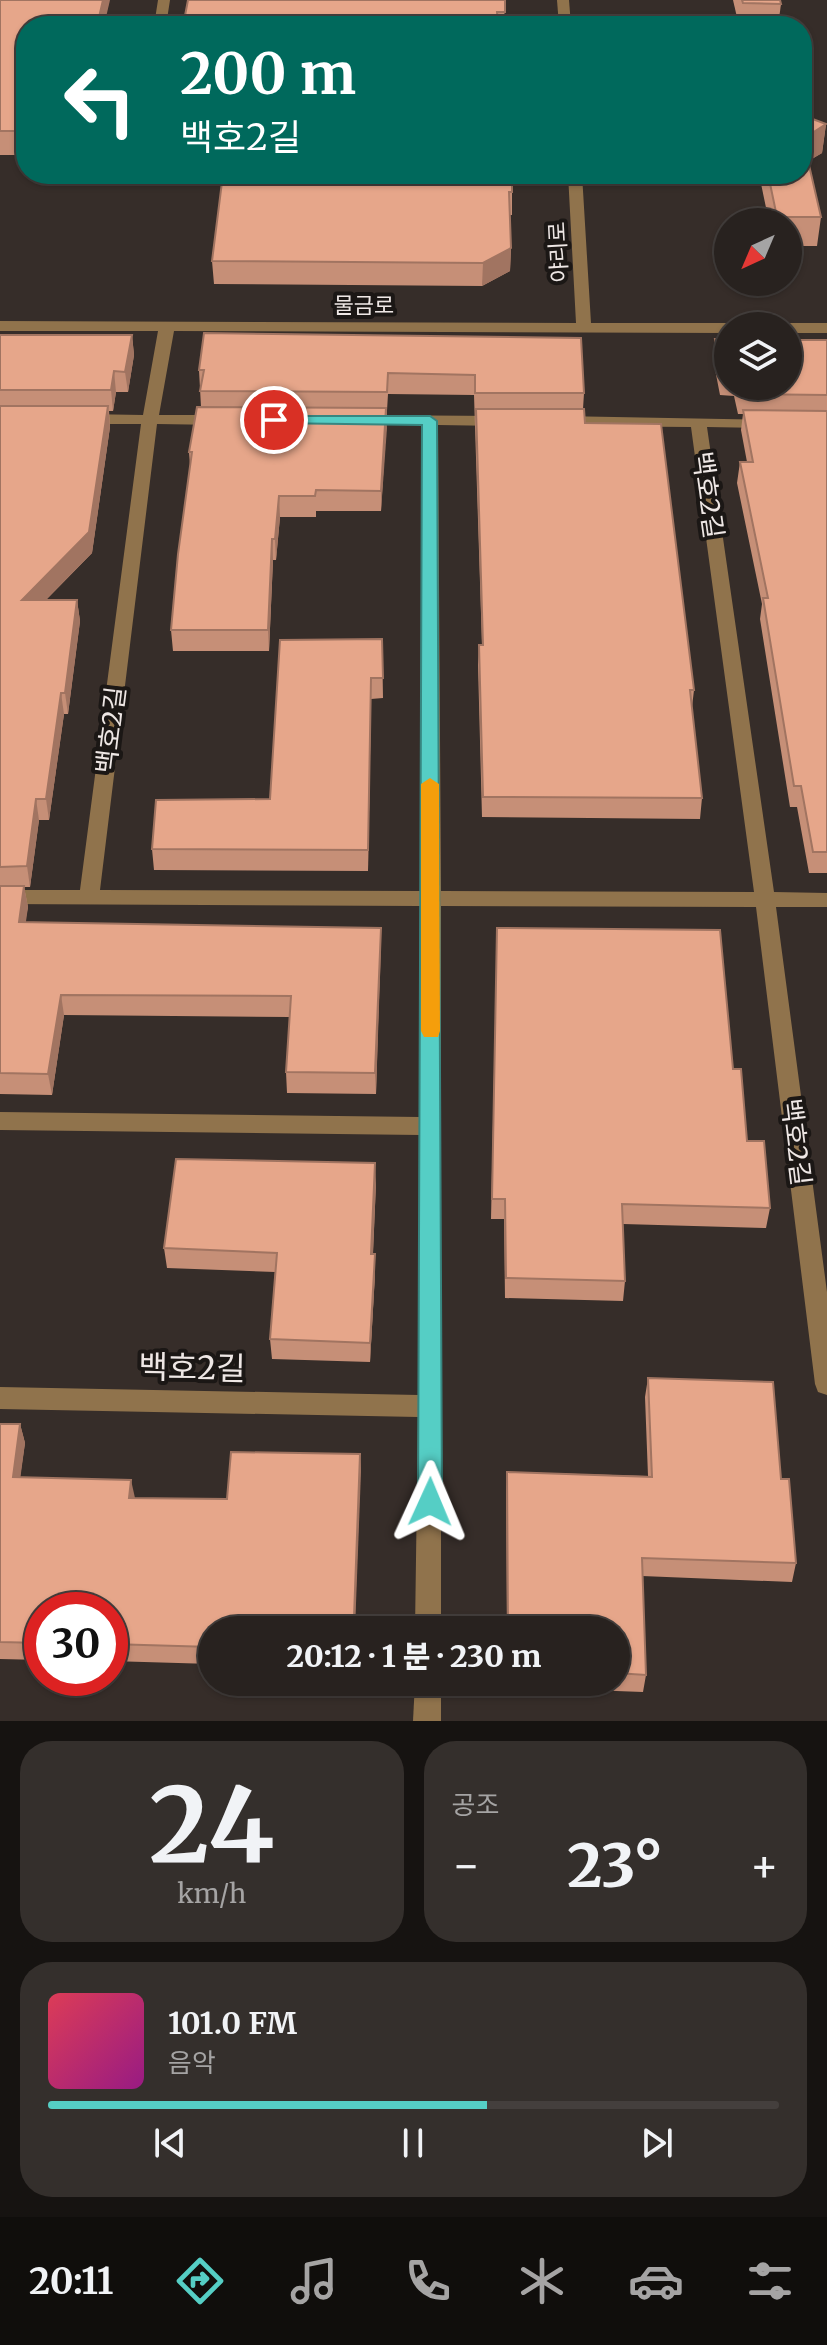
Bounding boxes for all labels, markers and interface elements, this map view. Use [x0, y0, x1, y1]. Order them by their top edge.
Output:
text: 200 m [180, 39, 356, 109]
icon: left [48, 48, 152, 152]
text: 백호2길 [180, 115, 301, 160]
north arrow [714, 208, 802, 296]
map controls [714, 208, 802, 400]
street label: 야리로 [542, 221, 574, 283]
street label: 물금로 [334, 291, 394, 319]
button: layers [714, 312, 802, 400]
pin [240, 386, 308, 454]
icon: arrive [252, 398, 296, 442]
street label: 백호2길 [686, 449, 731, 540]
street label: 백호2길 [89, 685, 132, 775]
street label: 백호2길 [775, 1097, 818, 1187]
street label: 백호2길 [138, 1347, 246, 1389]
position arrow [388, 1460, 472, 1544]
speed limit sign: 30 [24, 1592, 128, 1696]
text: 20:12 · 1 분 · 230 m [287, 1637, 541, 1675]
text: 24 [149, 1760, 274, 1890]
text: 공조 [452, 1788, 499, 1821]
text: 23° [567, 1828, 663, 1903]
text: − [452, 1838, 481, 1893]
text: + [750, 1838, 779, 1893]
text: km/h [177, 1877, 246, 1910]
text: 101.0 FM [168, 2004, 297, 2042]
text: 음악 [168, 2046, 216, 2079]
icon: previous [148, 2121, 192, 2165]
icon: pause [391, 2121, 435, 2165]
icon: next [635, 2121, 679, 2165]
icon: directions [172, 2253, 228, 2309]
icon: music [286, 2253, 342, 2309]
icon: phone [400, 2253, 456, 2309]
icon: climate [514, 2253, 570, 2309]
icon: car [628, 2253, 684, 2309]
icon: filters [742, 2253, 798, 2309]
text: 20:11 [29, 2259, 114, 2304]

